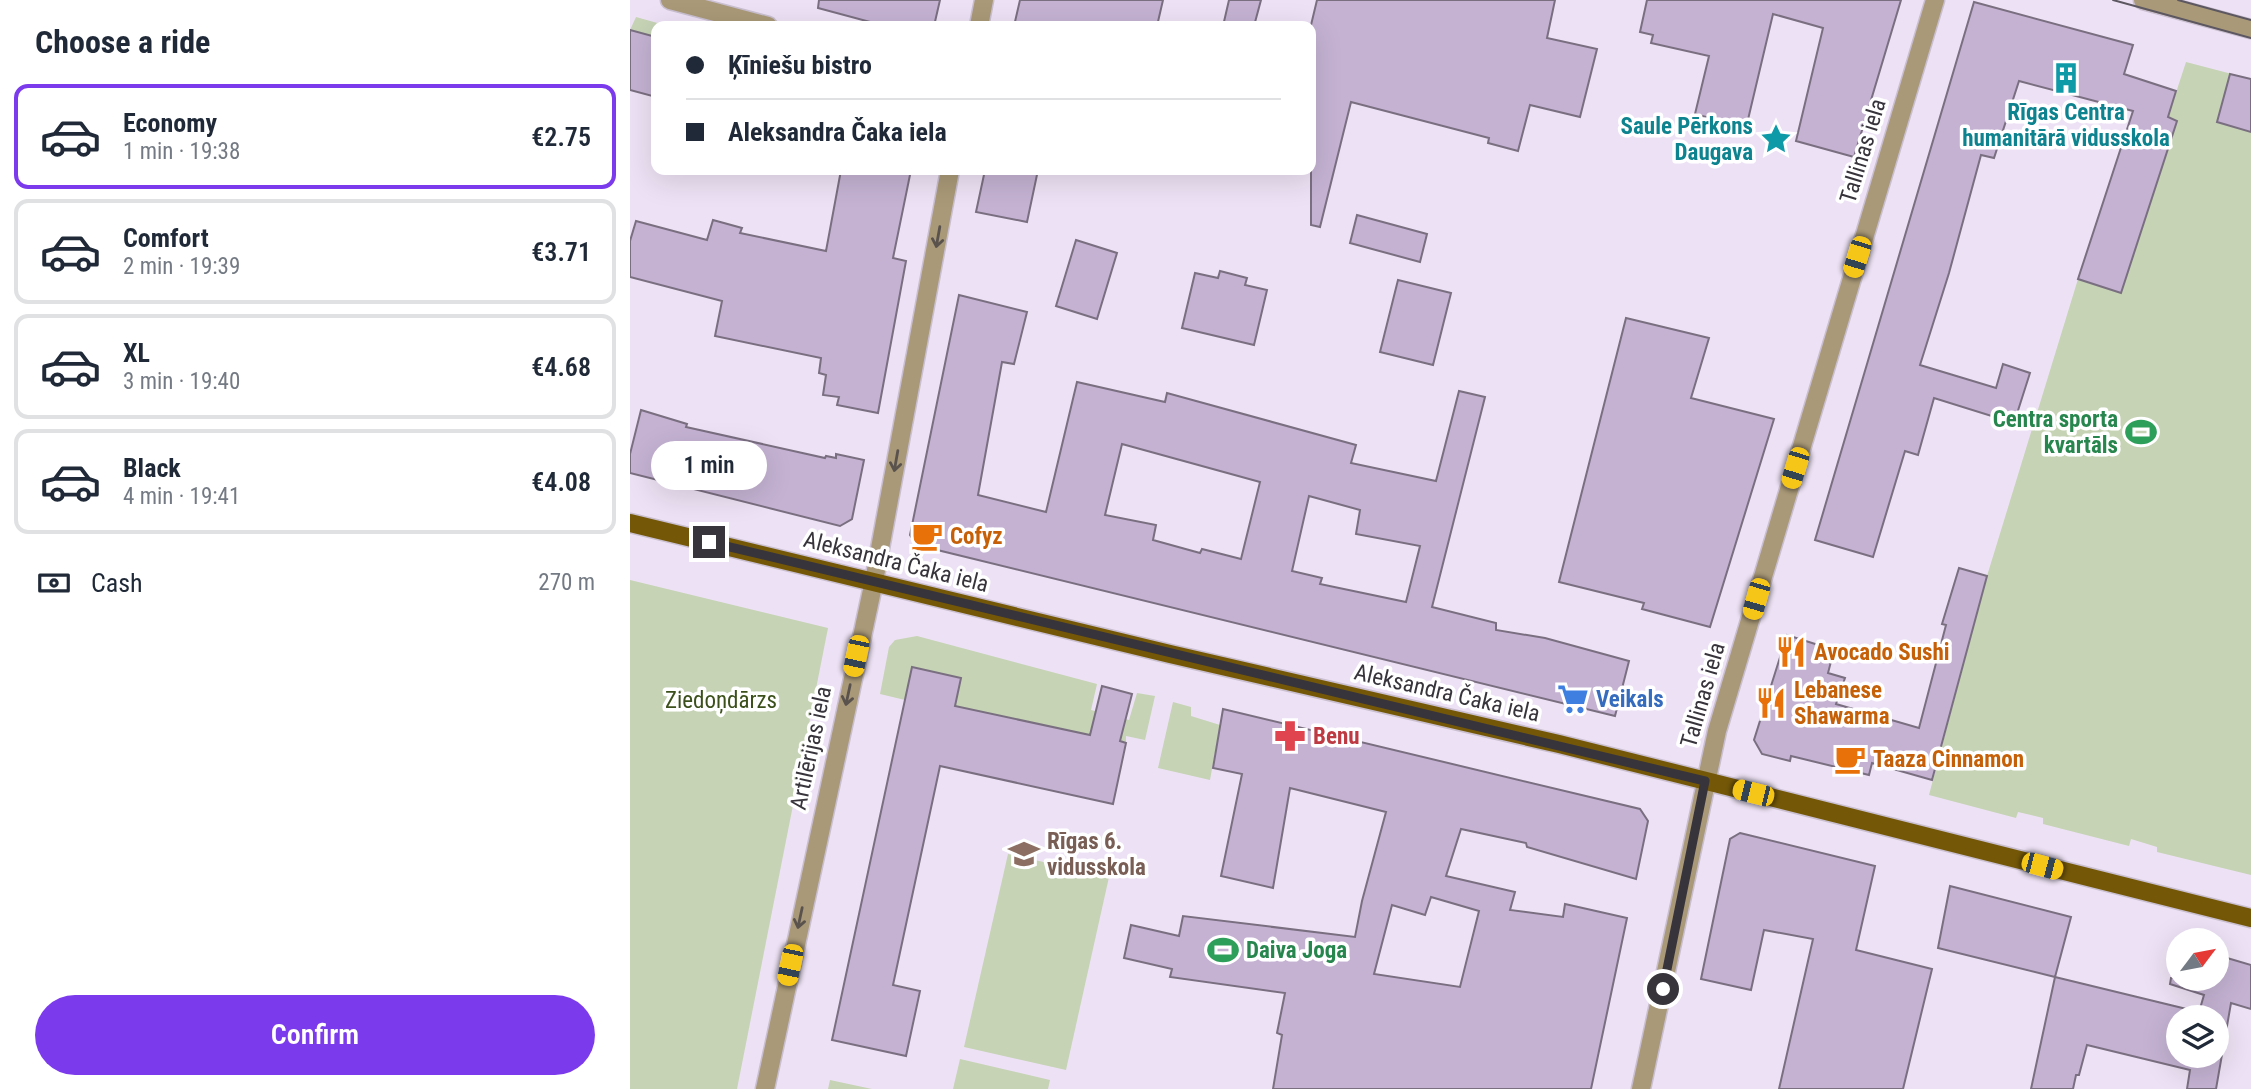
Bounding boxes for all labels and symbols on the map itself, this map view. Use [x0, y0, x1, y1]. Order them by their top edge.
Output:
building icon: Rīgas Centra humanitārā vidusskola [2049, 61, 2083, 95]
street label: Tallinas iela [1834, 95, 1892, 207]
place label: Rīgas Centra humanitārā vidusskola [1962, 99, 2170, 152]
place label: Saule Pērkons Daugava [1621, 113, 1753, 166]
place icon: Saule Pērkons Daugava [1759, 122, 1793, 156]
one-way arrow [931, 225, 944, 248]
car [1841, 234, 1874, 280]
place label: Centra sporta kvartāls [1993, 406, 2118, 459]
sports icon: Centra sporta kvartāls [2124, 415, 2158, 449]
callout: 1 min [651, 440, 767, 490]
car [1779, 445, 1812, 491]
one-way arrow [889, 449, 902, 471]
cafe icon: Cofyz [910, 519, 944, 553]
place label: Cofyz [950, 523, 1003, 550]
street label: Aleksandra Čaka iela [801, 524, 992, 598]
route end [693, 526, 725, 558]
car [1741, 576, 1772, 622]
car [842, 633, 871, 679]
restaurant icon: Avocado Sushi [1774, 635, 1808, 669]
street label: Tallinas iela [1675, 639, 1731, 751]
place label: Avocado Sushi [1814, 639, 1950, 666]
street label: Aleksandra Čaka iela [1352, 657, 1543, 727]
place label: Lebanese Shawarma [1794, 677, 1890, 730]
supermarket icon: Veikals [1556, 682, 1590, 716]
one-way arrow [840, 683, 854, 706]
street label: Artilērijas iela [785, 684, 837, 812]
place label: Veikals [1596, 686, 1664, 713]
restaurant icon: Lebanese Shawarma [1754, 686, 1788, 720]
park label: Ziedoņdārzs [665, 687, 777, 714]
pharmacy icon: Benu [1273, 719, 1307, 753]
place label: Benu [1313, 723, 1360, 750]
cafe icon: Taaza Cinnamon [1833, 742, 1867, 776]
place label: Taaza Cinnamon [1873, 746, 2024, 773]
car [1731, 778, 1776, 808]
place label: Rīgas 6. vidusskola [1047, 828, 1146, 881]
school or university icon: Rīgas 6. vidusskola [1007, 837, 1041, 871]
car [2019, 850, 2066, 882]
one-way arrow [793, 906, 807, 929]
north arrow [2166, 928, 2230, 990]
sports icon: Daiva Joga [1206, 933, 1240, 967]
place label: Daiva Joga [1246, 937, 1347, 964]
car [776, 942, 805, 988]
route start [1647, 973, 1679, 1005]

